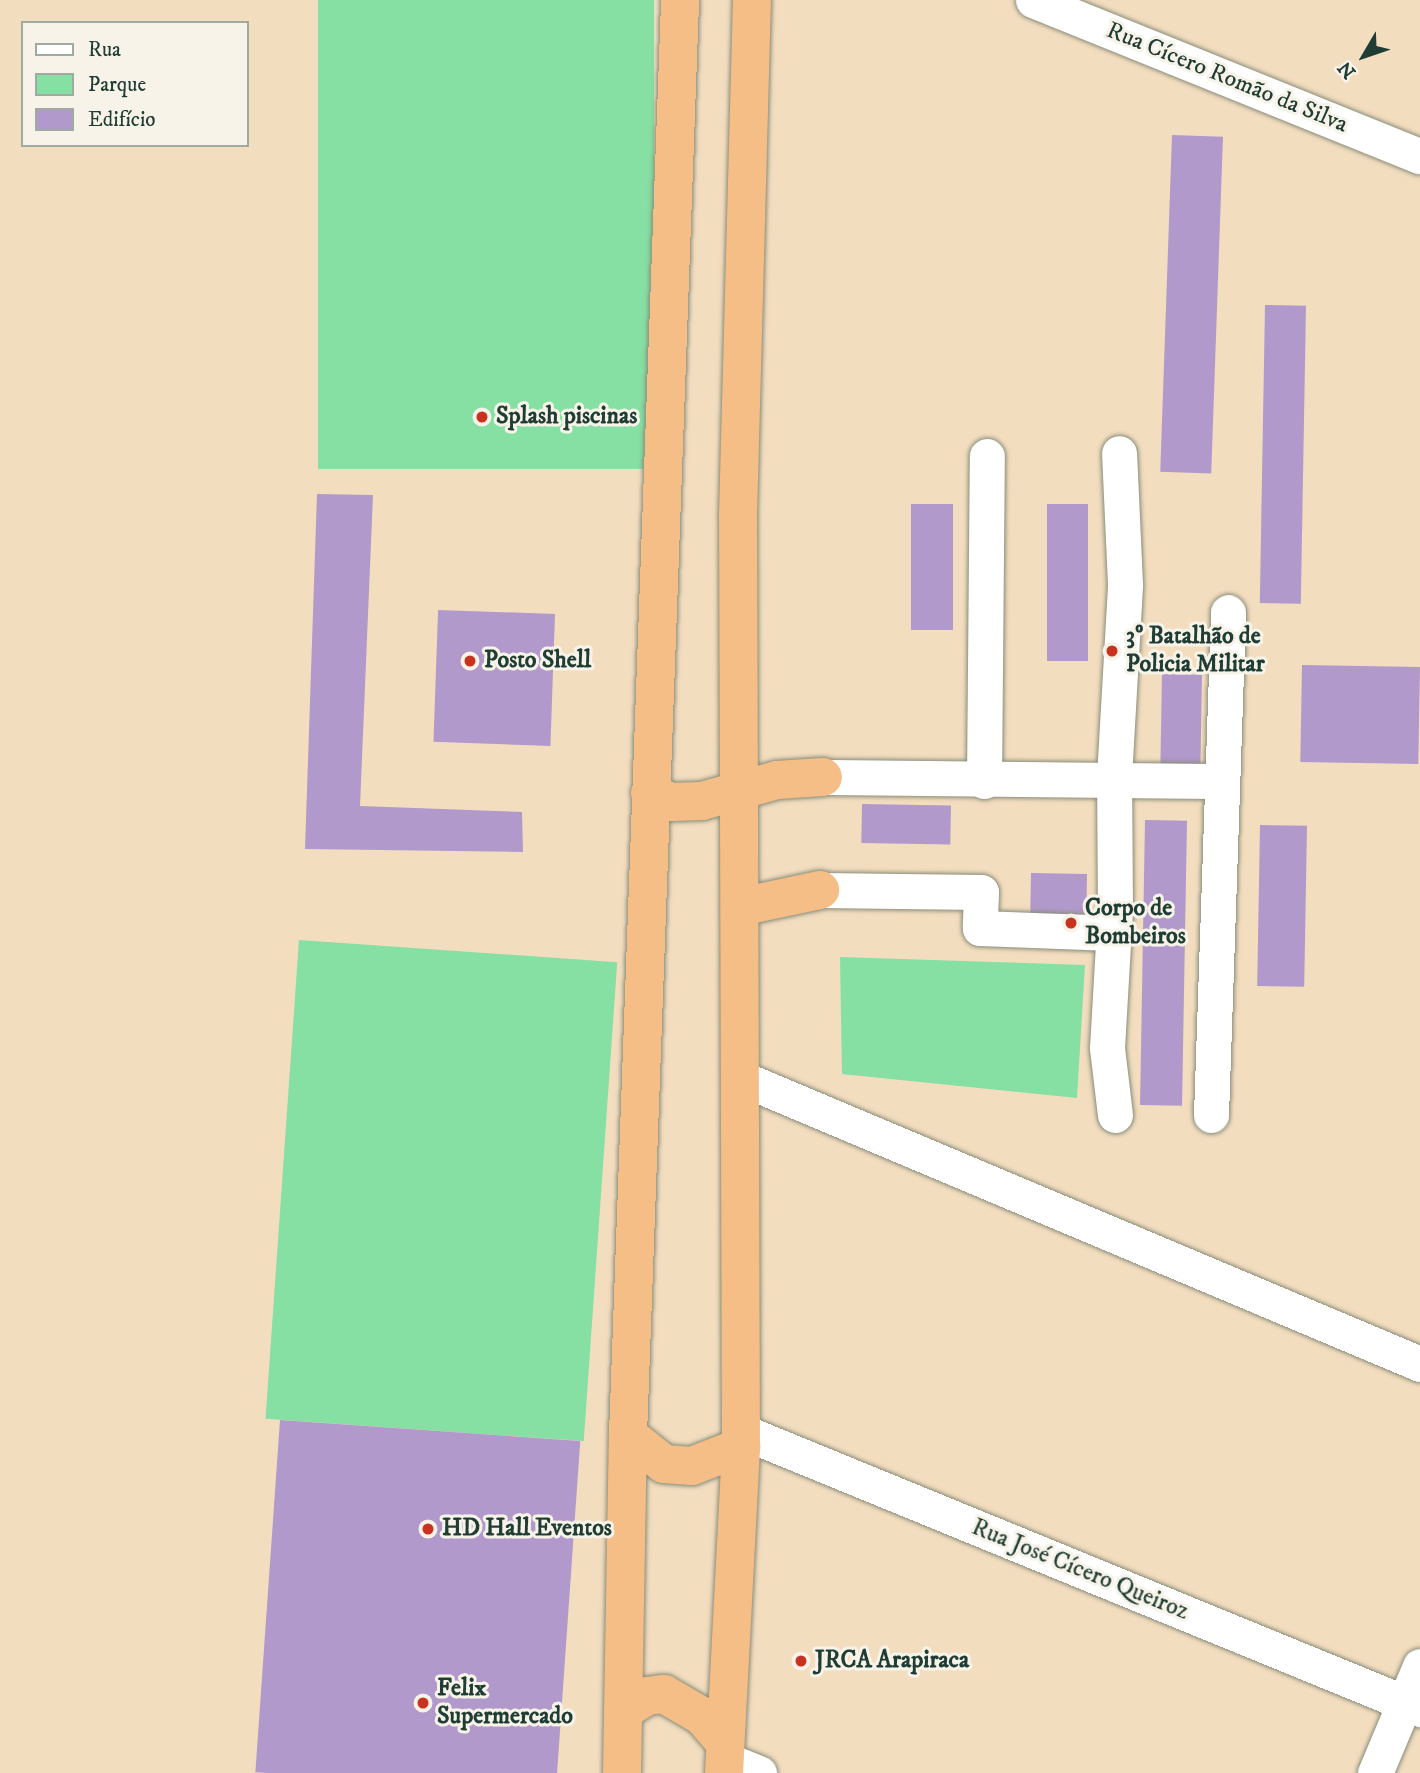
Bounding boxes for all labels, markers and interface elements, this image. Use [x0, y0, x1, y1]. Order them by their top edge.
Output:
street label: Rua Cícero Romão da Silva [1102, 16, 1352, 140]
legend [21, 21, 248, 147]
north arrow [1329, 21, 1399, 91]
text: Rua [88, 37, 121, 63]
text: N [1333, 56, 1361, 83]
text: Parque [88, 72, 146, 98]
text: Edifício [88, 107, 156, 133]
place label: Splash piscinas [496, 403, 637, 431]
marker: Splash piscinas [474, 409, 490, 425]
place label: 3º Batalhão de Policia Militar [1126, 623, 1265, 679]
marker: 3º Batalhão de Policia Militar [1104, 643, 1120, 659]
place label: Posto Shell [484, 647, 591, 675]
marker: Posto Shell [462, 653, 478, 669]
place label: Corpo de Bombeiros [1085, 895, 1186, 951]
marker: Corpo de Bombeiros [1063, 915, 1079, 931]
street label: Rua José Cícero Queiroz [967, 1513, 1193, 1627]
place label: HD Hall Eventos [442, 1515, 612, 1543]
marker: HD Hall Eventos [420, 1521, 436, 1537]
place label: JRCA Arapiraca [815, 1647, 969, 1675]
marker: JRCA Arapiraca [793, 1653, 809, 1669]
place label: Felix Supermercado [437, 1675, 573, 1731]
marker: Felix Supermercado [415, 1695, 431, 1711]

